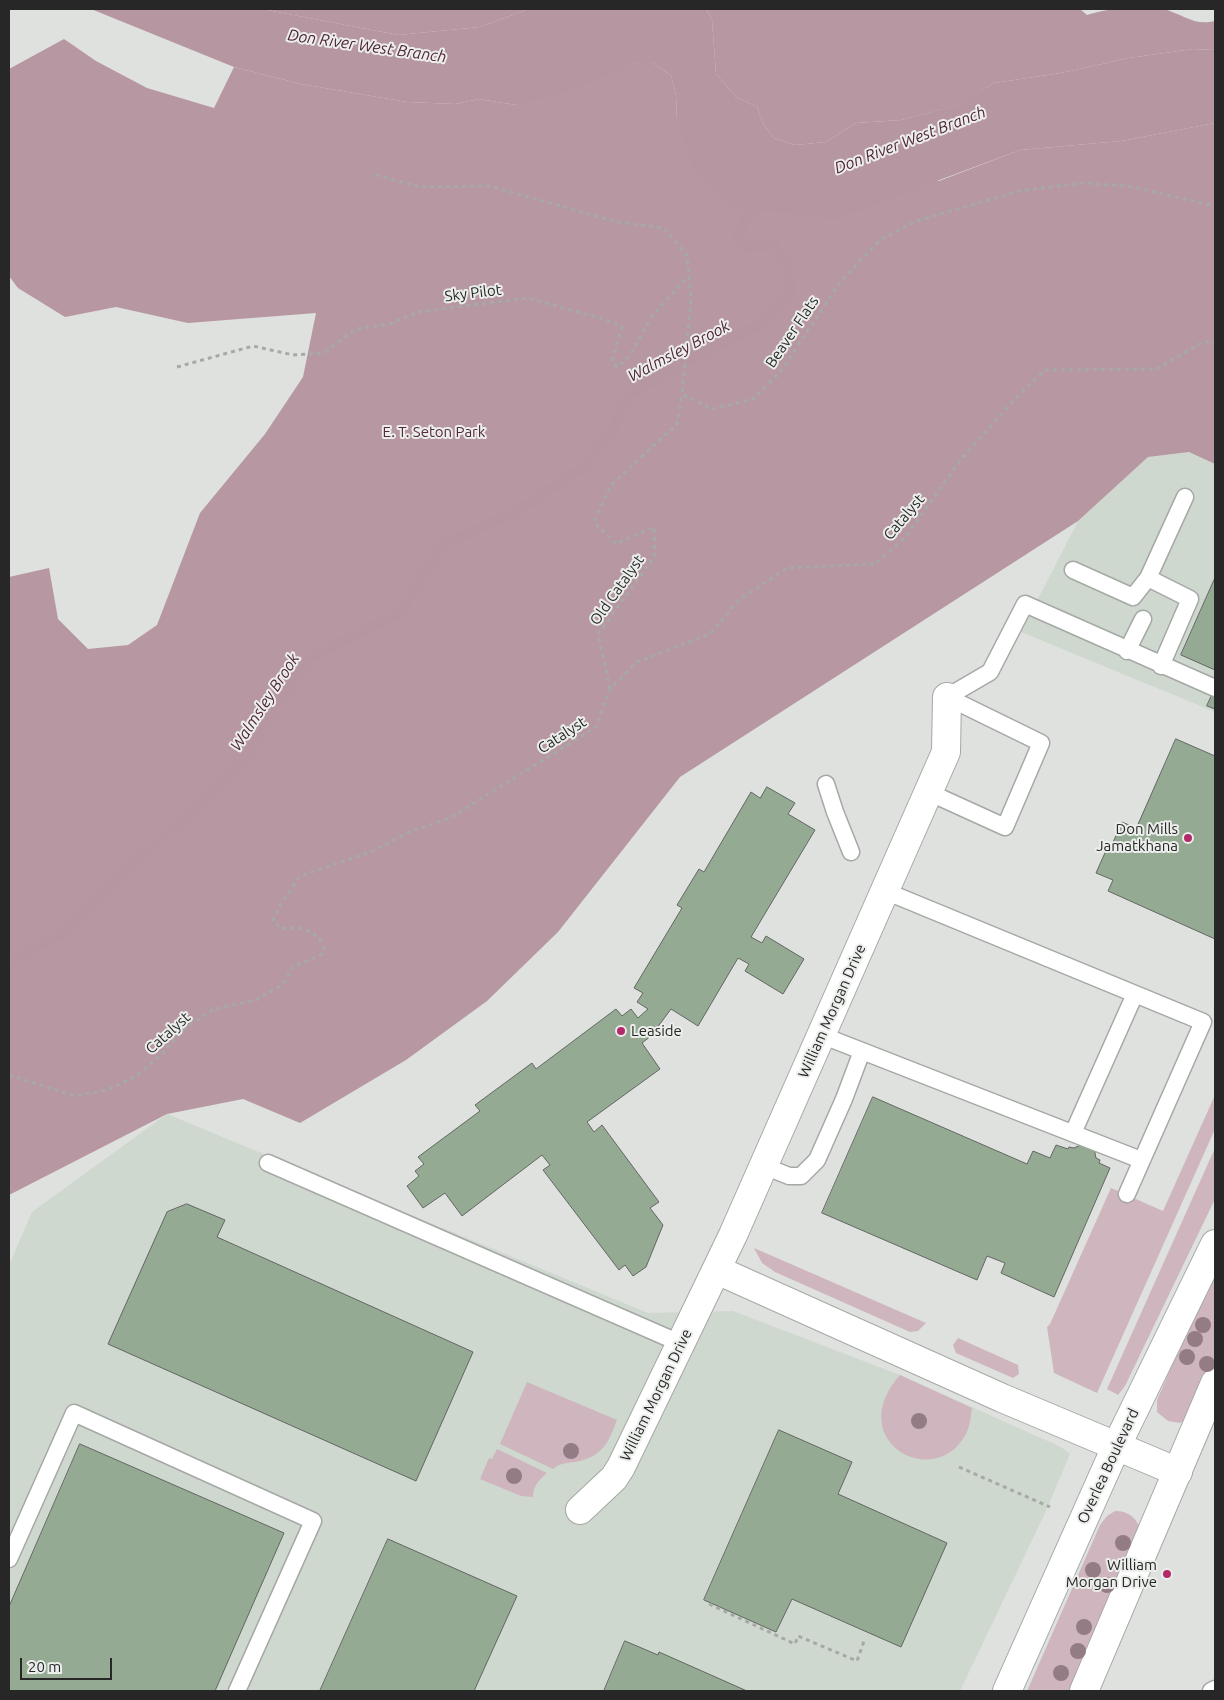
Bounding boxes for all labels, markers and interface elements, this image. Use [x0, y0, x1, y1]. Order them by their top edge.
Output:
water label: Don River West Branch [286, 25, 448, 67]
water label: Don River West Branch [832, 102, 988, 178]
street label: Sky Pilot [443, 281, 503, 305]
street label: Beaver Flats [762, 293, 822, 371]
water label: Walmsley Brook [625, 316, 733, 386]
park label: E. T. Seton Park [383, 423, 485, 441]
street label: Catalyst [880, 491, 928, 543]
street label: Old Catalyst [586, 551, 648, 629]
water label: Walmsley Brook [226, 650, 304, 754]
street label: Catalyst [534, 713, 590, 757]
place label: Don Mills Jamatkhana [1096, 820, 1178, 855]
marker: Don Mills Jamatkhana [1182, 832, 1194, 844]
street label: William Morgan Drive [794, 941, 870, 1081]
street label: Catalyst [142, 1008, 194, 1058]
place label: Leaside [631, 1022, 682, 1040]
marker: Leaside [615, 1025, 627, 1037]
street label: William Morgan Drive [616, 1326, 696, 1464]
street label: Overlea Boulevard [1073, 1406, 1143, 1526]
place label: William Morgan Drive [1066, 1556, 1157, 1591]
marker: William Morgan Drive [1161, 1568, 1173, 1580]
scale bar [22, 1648, 115, 1680]
text: 20 m [28, 1658, 61, 1675]

